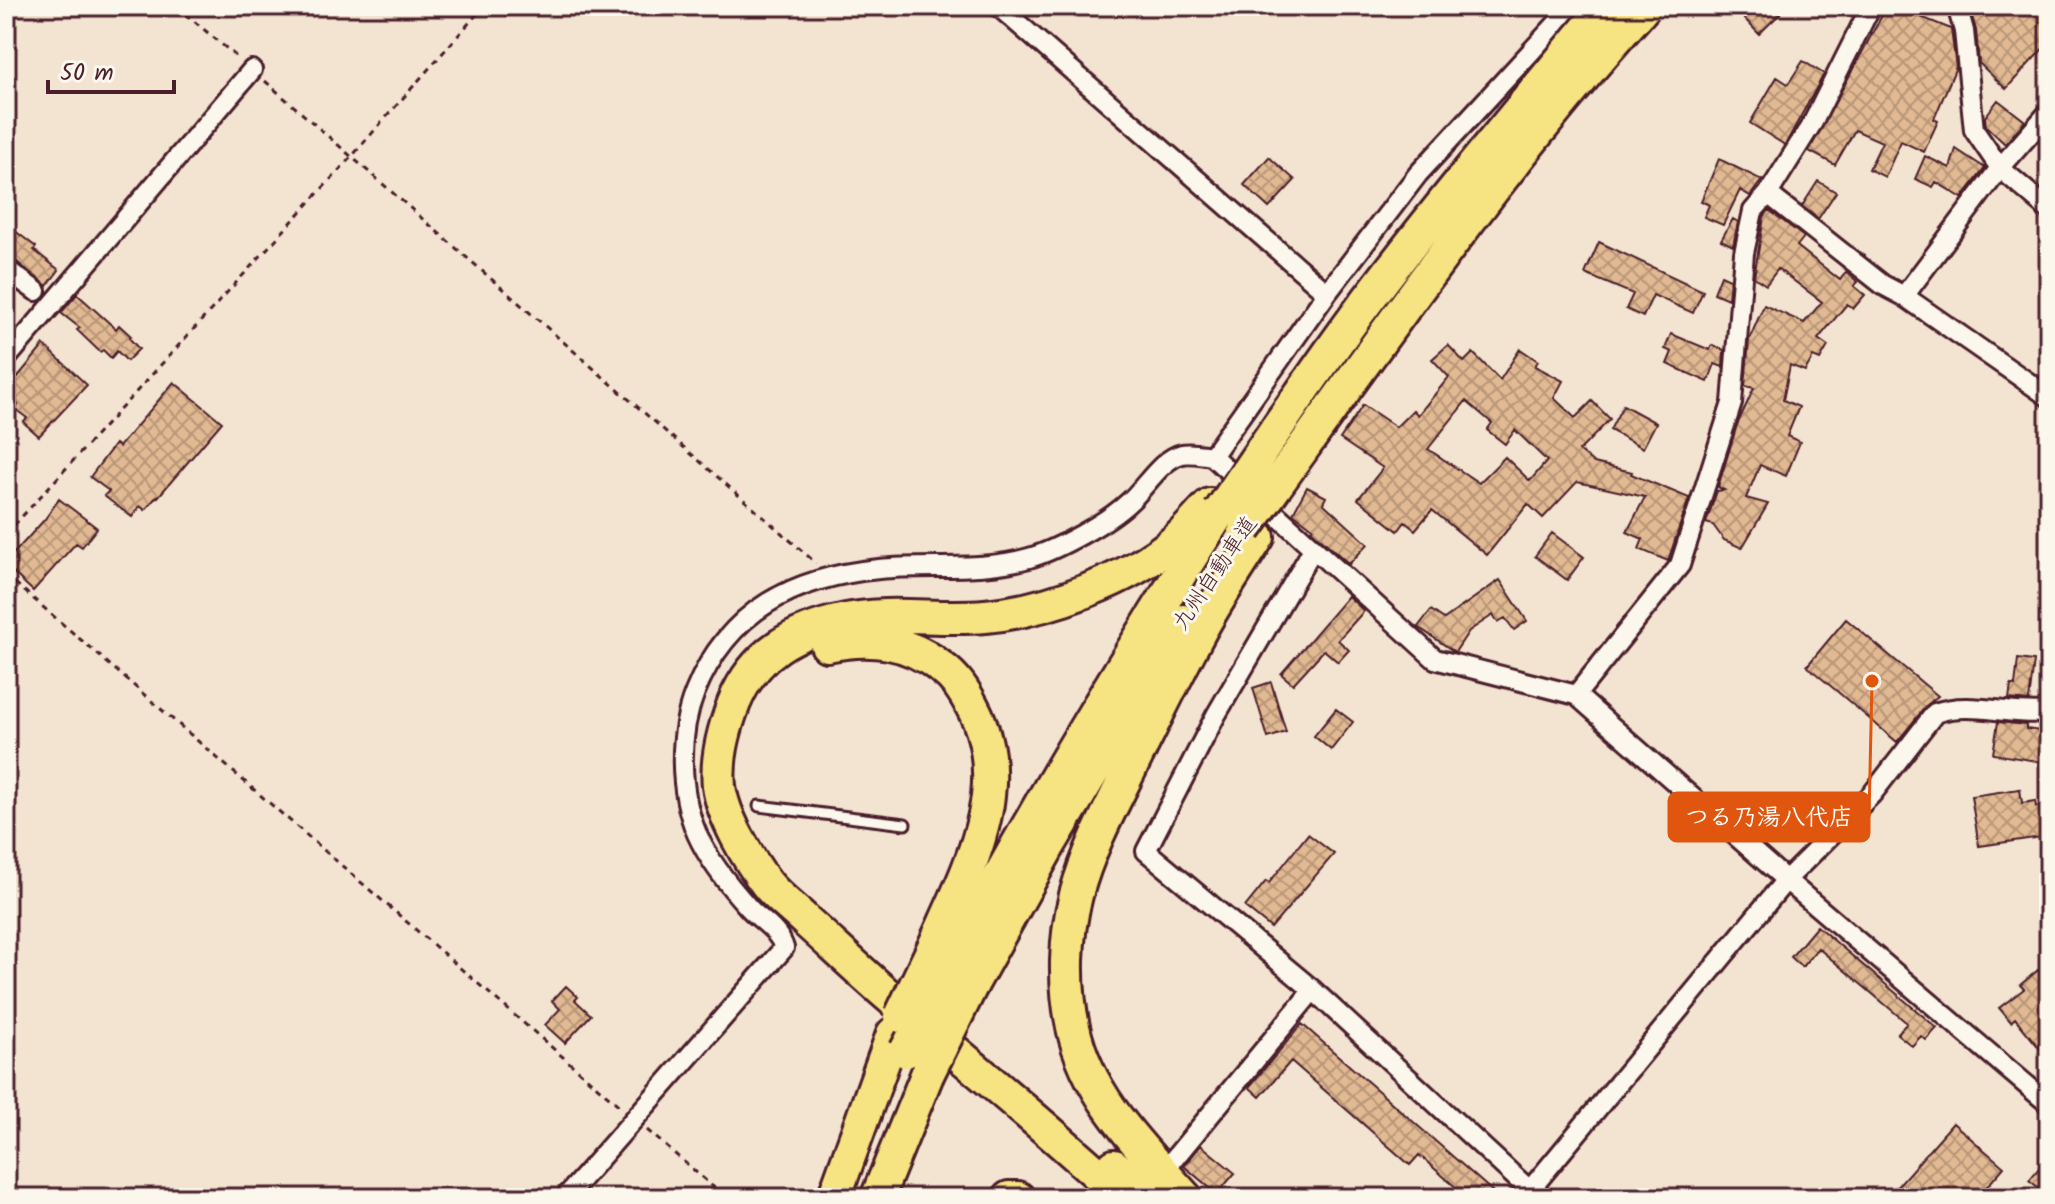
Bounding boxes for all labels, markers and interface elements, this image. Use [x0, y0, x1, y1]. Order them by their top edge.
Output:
scale bar [48, 44, 174, 94]
text: 50 m [60, 54, 114, 93]
street label: 九州自動車道 [1165, 509, 1267, 639]
callout: つる乃湯八代店 [1669, 793, 1869, 841]
text: つる乃湯八代店 [1685, 799, 1853, 838]

